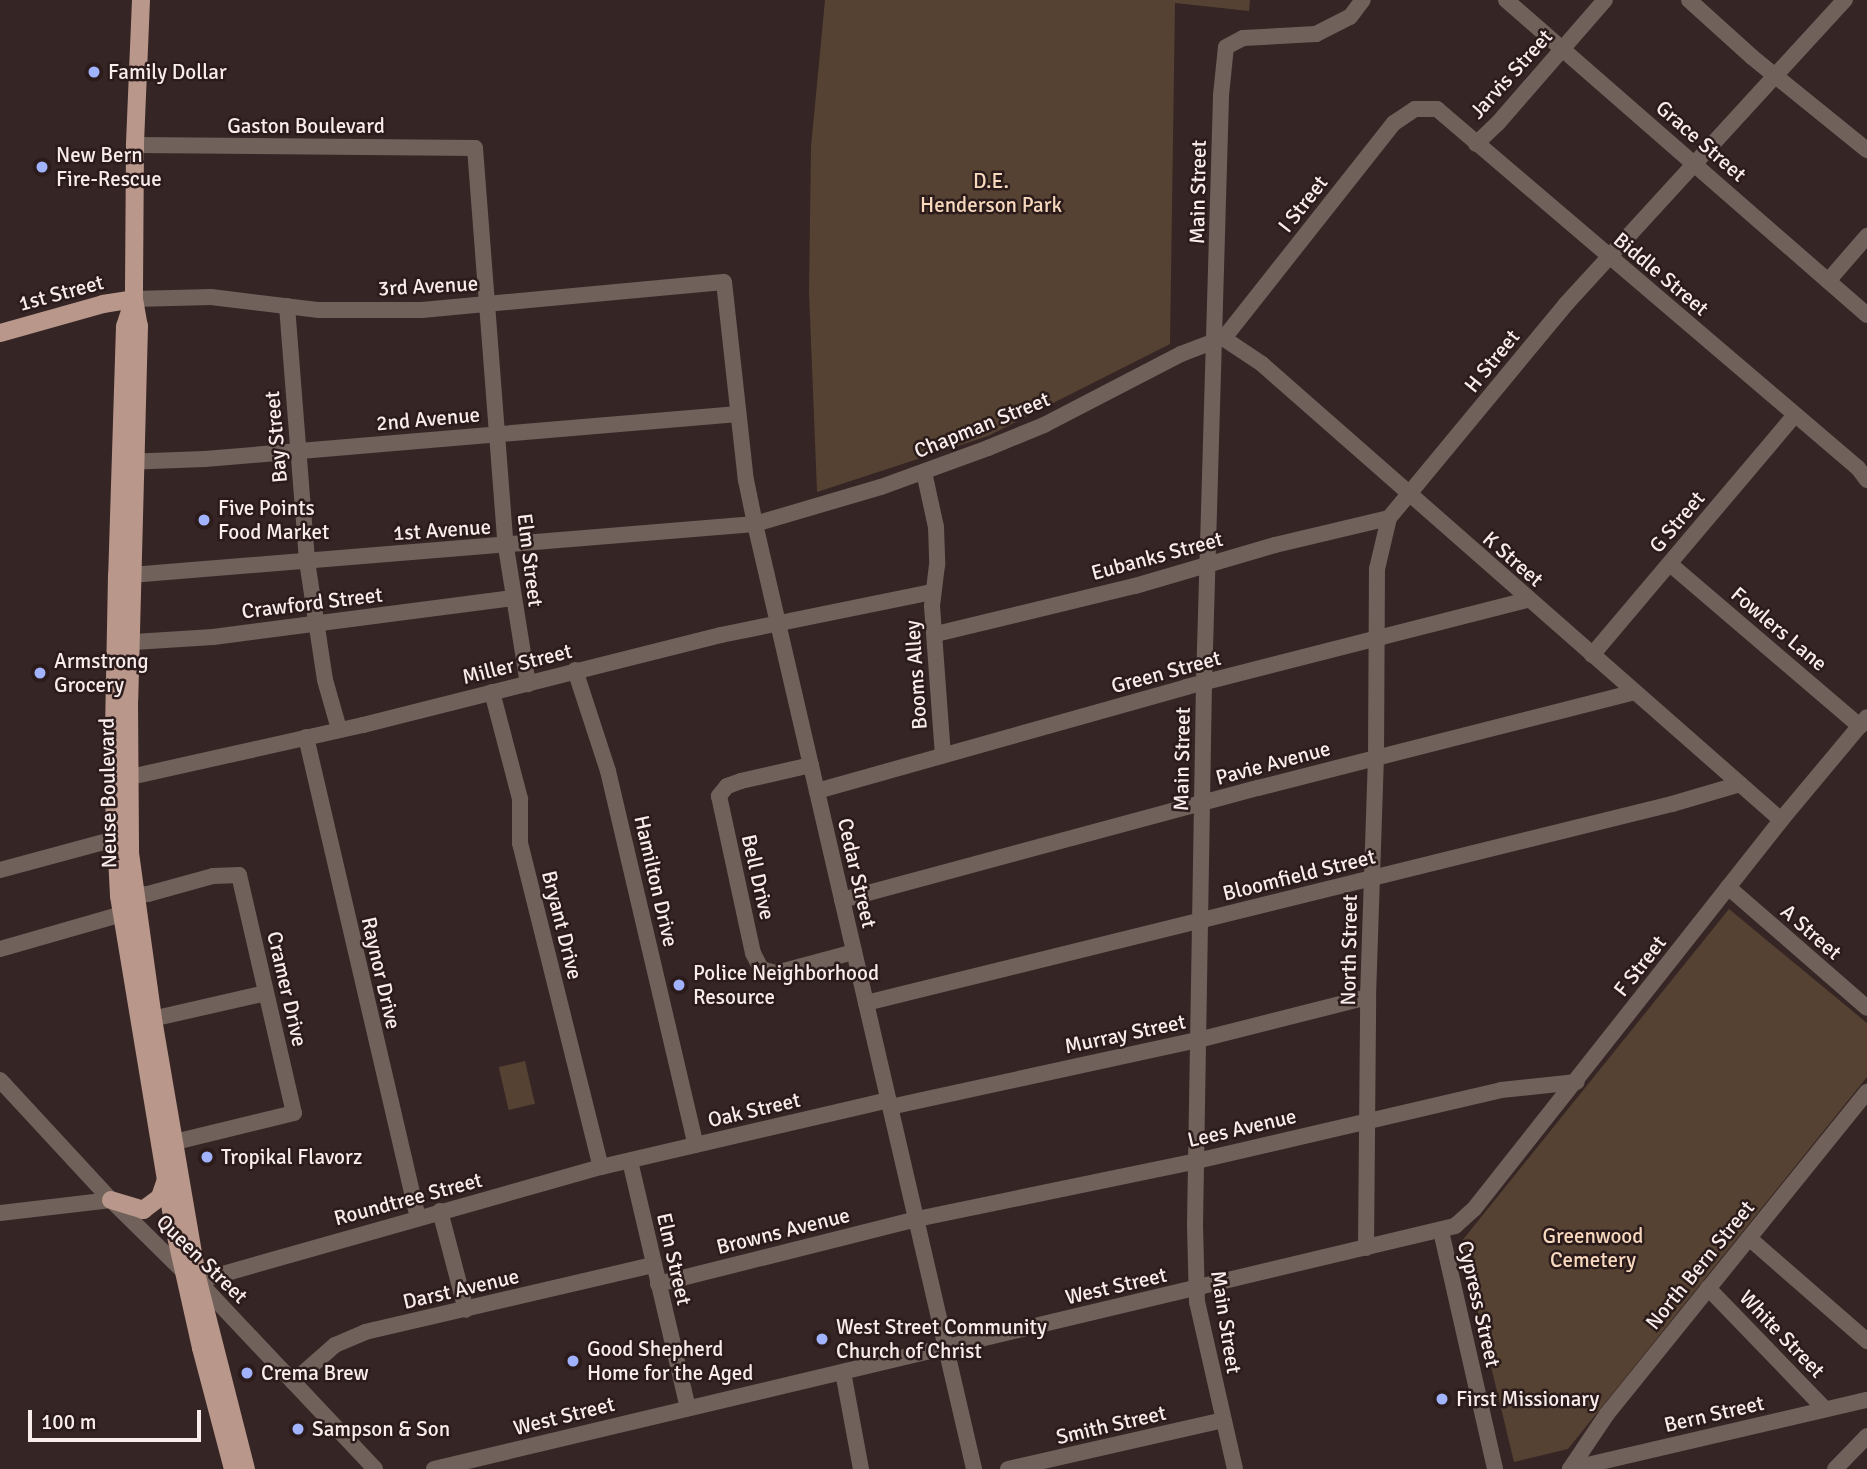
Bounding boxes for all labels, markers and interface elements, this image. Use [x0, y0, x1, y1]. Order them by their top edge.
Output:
street label: Jarvis Street [1464, 24, 1558, 124]
place label: Family Dollar [108, 59, 227, 85]
marker: Family Dollar [86, 64, 102, 80]
street label: Grace Street [1651, 95, 1751, 187]
street label: Gaston Boulevard [227, 113, 385, 139]
street label: Main Street [1184, 140, 1212, 244]
place label: New Bern Fire-Rescue [56, 142, 162, 192]
marker: New Bern Fire-Rescue [34, 159, 50, 175]
park label: D.E. Henderson Park [920, 168, 1062, 218]
street label: I Street [1273, 170, 1333, 238]
street label: Biddle Street [1608, 227, 1714, 321]
street label: 1st Street [16, 270, 106, 316]
street label: 3rd Avenue [377, 271, 479, 301]
street label: H Street [1459, 325, 1525, 397]
street label: Chapman Street [910, 386, 1054, 464]
street label: Bay Street [259, 390, 293, 484]
street label: 2nd Avenue [375, 402, 481, 436]
street label: G Street [1644, 486, 1710, 558]
place label: Five Points Food Market [218, 495, 329, 545]
marker: Five Points Food Market [196, 512, 212, 528]
street label: Elm Street [512, 512, 548, 608]
street label: 1st Avenue [392, 514, 492, 546]
street label: Eubanks Street [1088, 526, 1226, 586]
street label: K Street [1478, 526, 1548, 592]
street label: Crawford Street [240, 582, 384, 624]
street label: Fowlers Lane [1726, 582, 1832, 676]
street label: Booms Alley [900, 619, 932, 731]
street label: Miller Street [460, 638, 574, 690]
street label: Green Street [1108, 645, 1224, 699]
place label: Armstrong Grocery [54, 648, 149, 698]
marker: Armstrong Grocery [32, 665, 48, 681]
street label: Main Street [1168, 707, 1196, 811]
street label: Neuse Boulevard [94, 717, 122, 869]
street label: Pavie Avenue [1213, 736, 1333, 790]
street label: Hamilton Drive [629, 813, 683, 949]
street label: Cedar Street [832, 816, 882, 930]
street label: Bell Drive [736, 832, 780, 922]
street label: Bloomfield Street [1220, 844, 1378, 906]
street label: Bryant Drive [536, 868, 588, 982]
street label: North Street [1335, 894, 1363, 1006]
street label: A Street [1775, 899, 1847, 965]
street label: Raynor Drive [356, 914, 406, 1032]
street label: Cramer Drive [262, 929, 312, 1049]
street label: F Street [1608, 931, 1672, 1001]
place label: Police Neighborhood Resource [693, 960, 879, 1010]
marker: Police Neighborhood Resource [671, 977, 687, 993]
street label: Murray Street [1062, 1009, 1188, 1059]
street label: Oak Street [705, 1087, 803, 1133]
street label: Lees Avenue [1185, 1103, 1299, 1153]
place label: Tropikal Flavorz [221, 1144, 362, 1170]
marker: Tropikal Flavorz [199, 1149, 215, 1165]
street label: Roundtree Street [331, 1167, 485, 1231]
street label: North Bern Street [1640, 1195, 1760, 1335]
street label: Browns Avenue [714, 1202, 852, 1260]
street label: Queen Street [151, 1209, 253, 1309]
street label: Elm Street [651, 1210, 697, 1308]
park label: Greenwood Cemetery [1543, 1223, 1643, 1273]
street label: Cypress Street [1452, 1238, 1506, 1370]
street label: West Street [1063, 1262, 1169, 1310]
street label: Darst Avenue [400, 1263, 522, 1315]
street label: Main Street [1205, 1269, 1247, 1375]
street label: White Street [1734, 1285, 1830, 1383]
place label: West Street Community Church of Christ [836, 1314, 1047, 1364]
marker: West Street Community Church of Christ [814, 1331, 830, 1347]
place label: Good Shepherd Home for the Aged [587, 1336, 753, 1386]
marker: Good Shepherd Home for the Aged [565, 1353, 581, 1369]
place label: Crema Brew [261, 1360, 369, 1386]
marker: Crema Brew [239, 1365, 255, 1381]
place label: First Missionary [1456, 1386, 1599, 1412]
street label: Bern Street [1662, 1390, 1766, 1438]
street label: West Street [511, 1391, 617, 1441]
marker: First Missionary [1434, 1391, 1450, 1407]
scale bar [32, 1396, 205, 1440]
street label: Smith Street [1054, 1400, 1168, 1450]
text: 100 m [41, 1409, 96, 1435]
place label: Sampson & Son [312, 1416, 450, 1442]
marker: Sampson & Son [290, 1421, 306, 1437]

